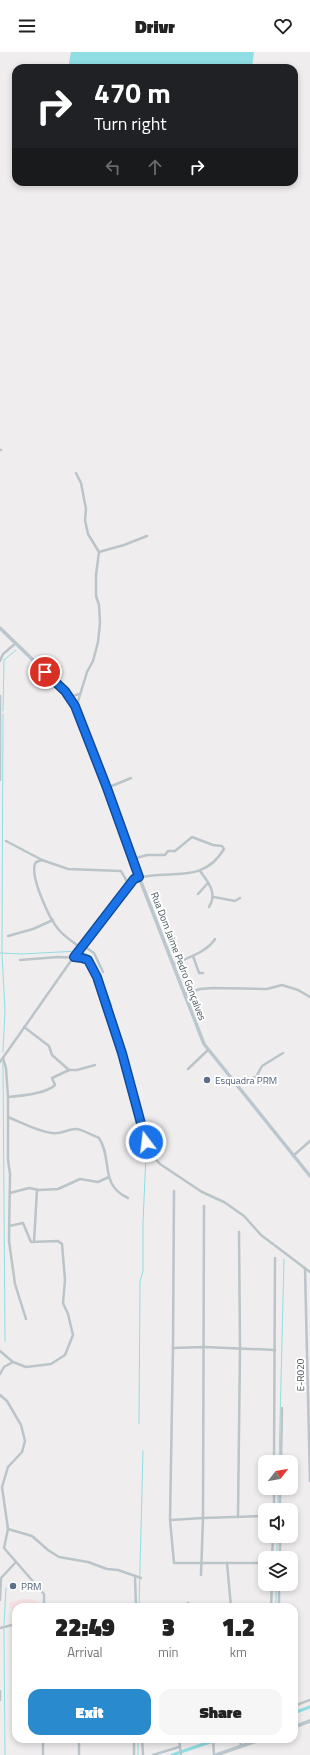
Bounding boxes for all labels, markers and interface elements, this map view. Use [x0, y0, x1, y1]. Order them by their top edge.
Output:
text: Drivr [135, 13, 175, 40]
icon: menu [16, 15, 38, 37]
icon: heart [272, 15, 294, 37]
text: 470 m [94, 71, 171, 114]
icon: right [28, 80, 80, 132]
text: Turn right [94, 110, 167, 137]
icon: left [102, 156, 124, 178]
icon: ahead [144, 156, 166, 178]
icon: right [186, 156, 208, 178]
pin [28, 655, 62, 689]
icon: arrive [34, 661, 56, 683]
street label: Rua Dom Jaime Pedro Gonçalves [147, 890, 210, 1023]
place label: Esquadra PRM [215, 1073, 277, 1088]
marker: Esquadra PRM [202, 1075, 212, 1085]
position arrow [125, 1121, 167, 1163]
street label: E-R020 [293, 1358, 308, 1391]
north arrow [258, 1455, 298, 1495]
map controls [258, 1455, 298, 1591]
button: sound [258, 1503, 298, 1543]
button: layers [258, 1551, 298, 1591]
place label: PRM [21, 1579, 42, 1594]
marker: PRM [8, 1581, 18, 1591]
text: 22:49 [55, 1609, 115, 1645]
text: 3 [162, 1609, 175, 1645]
text: 1.2 [222, 1609, 255, 1645]
text: Arrival [67, 1642, 103, 1662]
text: min [158, 1642, 179, 1662]
text: km [230, 1642, 247, 1662]
button: Exit [28, 1689, 151, 1735]
button: Share [159, 1689, 282, 1735]

